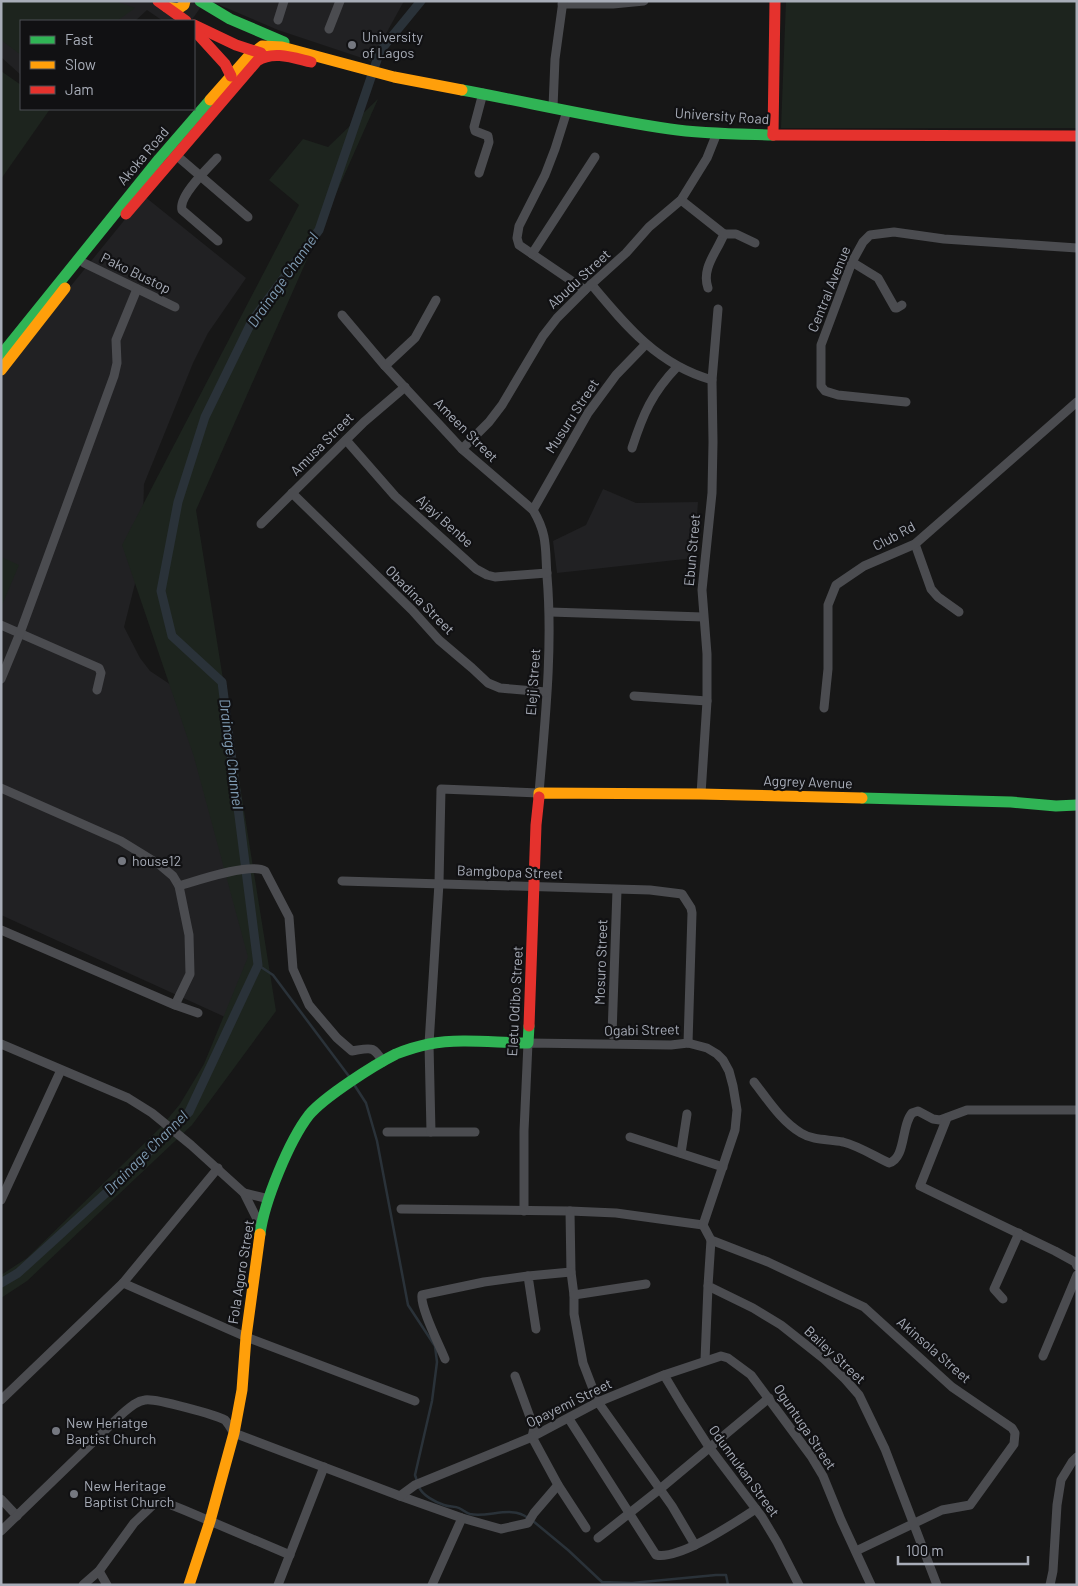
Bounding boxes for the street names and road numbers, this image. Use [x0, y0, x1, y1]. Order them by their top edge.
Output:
street label: University Road [674, 104, 770, 127]
street label: Akoka Road [113, 123, 172, 188]
street label: Central Avenue [804, 243, 854, 334]
street label: Abudu Street [544, 245, 614, 312]
street label: Pako Bustop [99, 248, 174, 297]
street label: Musuru Street [541, 375, 602, 456]
street label: Ameen Street [431, 394, 502, 465]
street label: Amusa Street [286, 408, 357, 479]
street label: Ajayi Benbe [413, 491, 477, 551]
street label: Ebun Street [680, 513, 703, 587]
street label: Club Rd [870, 517, 918, 554]
street label: Obadina Street [382, 562, 458, 638]
street label: Eleji Street [522, 648, 543, 716]
street label: Aggrey Avenue [763, 771, 853, 792]
street label: Bamgbopa Street [457, 861, 563, 882]
street label: Mosuro Street [591, 919, 610, 1005]
street label: Eletu Odibo Street [503, 945, 526, 1057]
street label: Ogabi Street [604, 1020, 680, 1039]
street label: Fola Agoro Street [224, 1219, 257, 1325]
street label: Akinsola Street [894, 1313, 975, 1386]
street label: Bailey Street [801, 1322, 869, 1387]
street label: Opayemi Street [523, 1374, 614, 1431]
street label: Oguntuga Street [771, 1381, 840, 1473]
street label: Odunnukan Street [705, 1422, 783, 1520]

